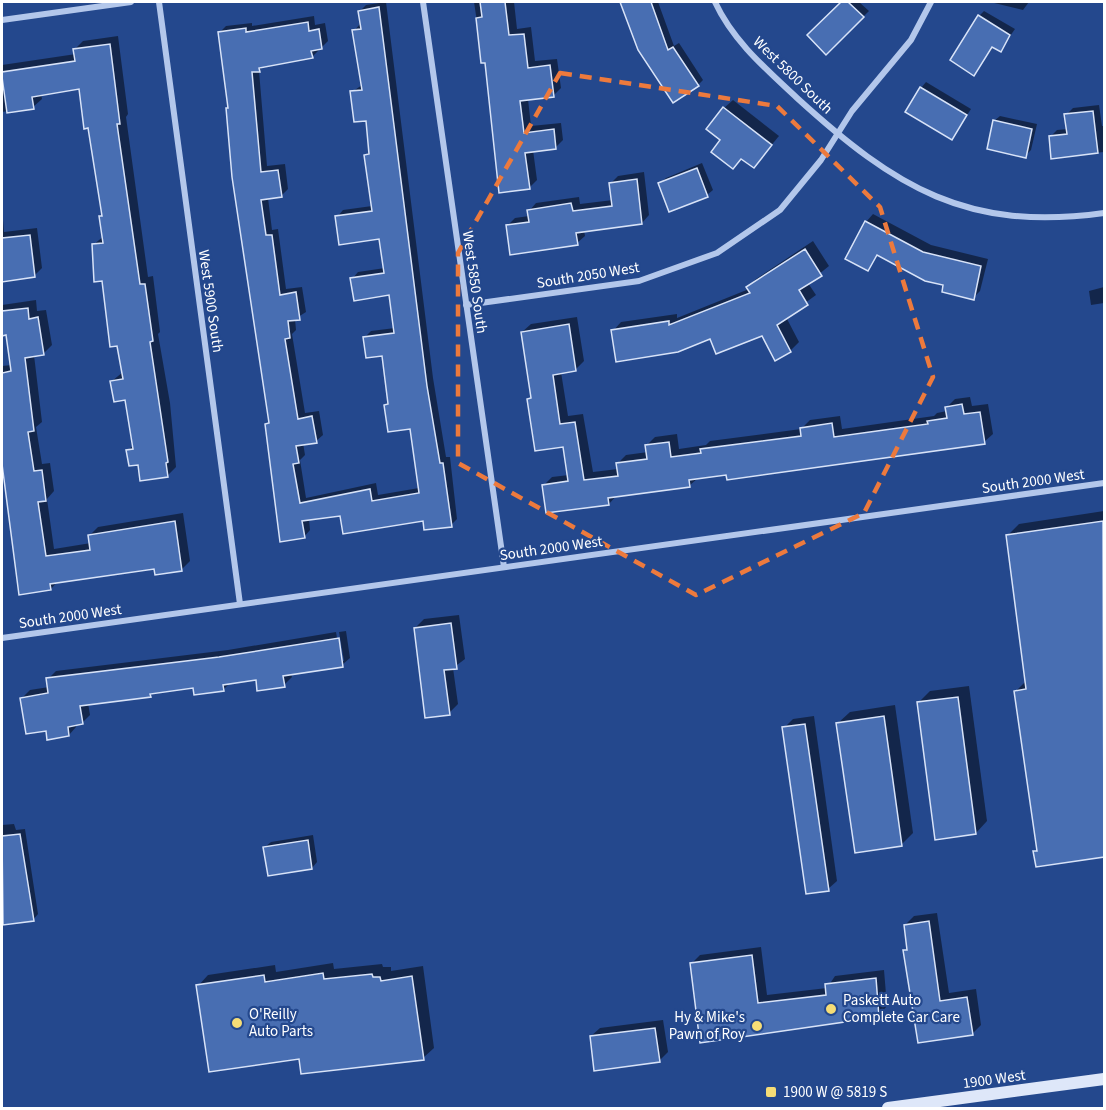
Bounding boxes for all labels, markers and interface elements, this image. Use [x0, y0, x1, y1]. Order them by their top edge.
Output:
street label: West 5800 South [748, 32, 837, 119]
street label: West 5850 South [457, 229, 492, 335]
street label: West 5900 South [193, 248, 228, 354]
street label: South 2050 West [535, 257, 641, 294]
street label: South 2000 West [980, 464, 1086, 499]
street label: South 2000 West [498, 531, 604, 566]
street label: South 2000 West [17, 599, 123, 634]
place label: Paskett Auto Complete Car Care [843, 990, 960, 1028]
marker: Paskett Auto Complete Car Care [824, 1002, 838, 1016]
place label: O'Reilly Auto Parts [249, 1004, 313, 1042]
place label: Hy & Mike's Pawn of Roy [669, 1007, 745, 1045]
marker: O'Reilly Auto Parts [230, 1016, 244, 1030]
marker: Hy & Mike's Pawn of Roy [750, 1019, 764, 1033]
street label: 1900 West [961, 1065, 1027, 1094]
place label: 1900 W @ 5819 S [783, 1082, 887, 1103]
marker: 1900 W @ 5819 S [764, 1085, 778, 1099]

